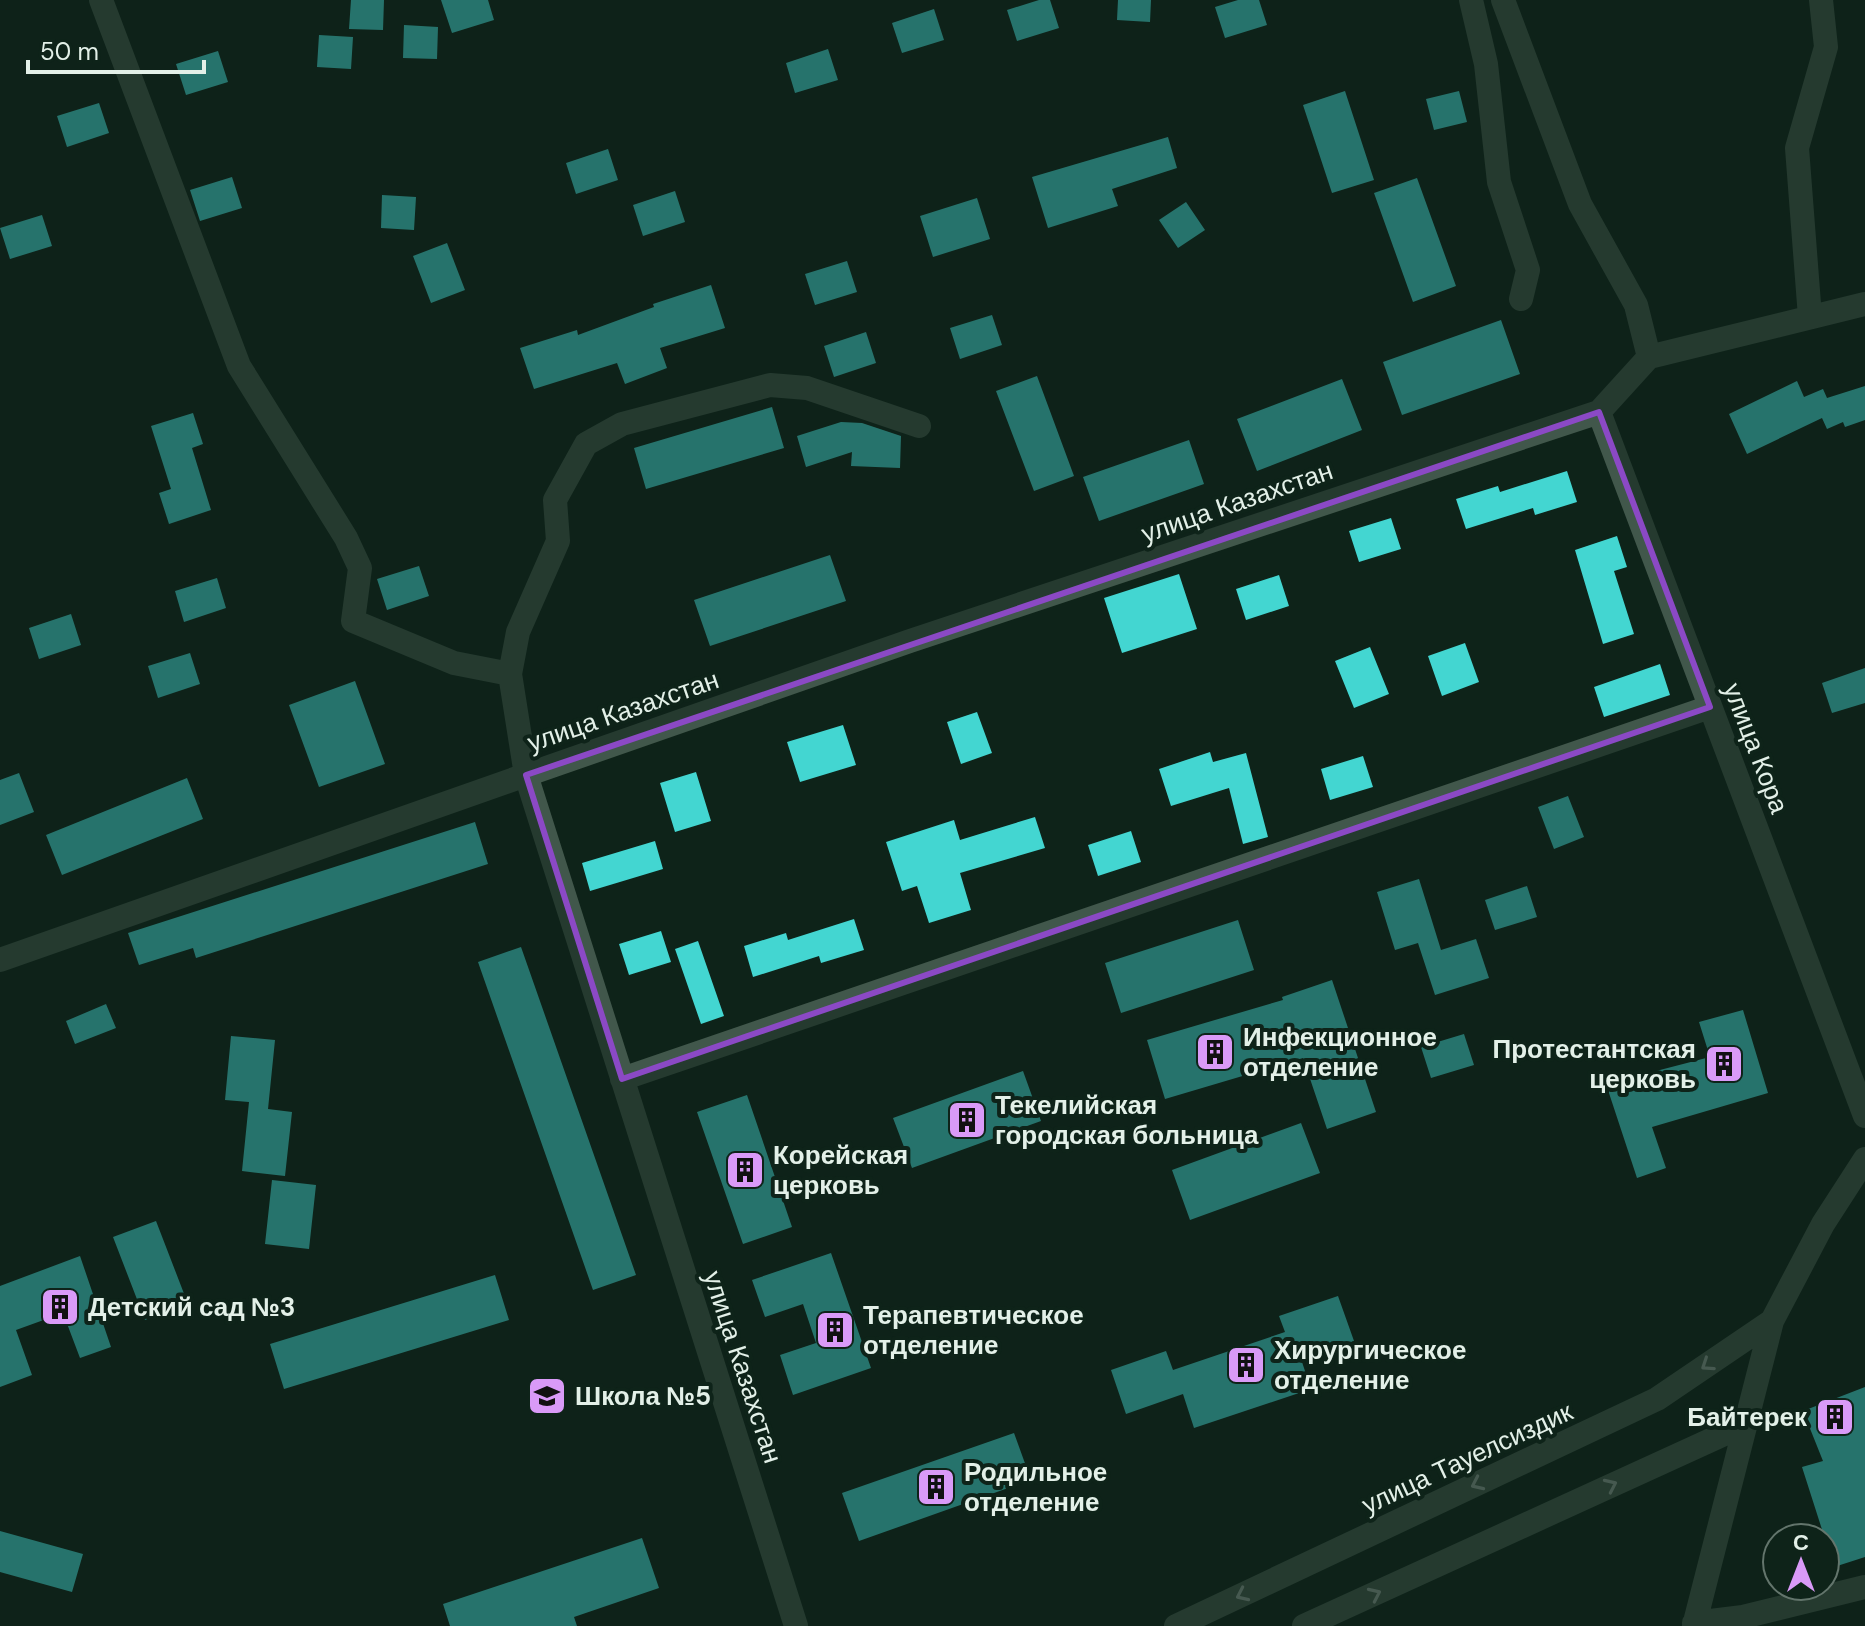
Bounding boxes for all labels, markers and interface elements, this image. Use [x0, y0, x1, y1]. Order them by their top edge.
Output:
scale bar [28, 24, 204, 74]
text: 50 m [40, 36, 99, 67]
street label: улица Казахстан [1137, 453, 1337, 551]
street label: улица Казахстан [523, 662, 723, 760]
street label: улица Кора [1716, 678, 1797, 819]
place label: Инфекционное отделение [1243, 1020, 1437, 1084]
building icon: Инфекционное отделение [1194, 1031, 1236, 1073]
place label: Протестантская церковь [1492, 1032, 1696, 1096]
building icon: Протестантская церковь [1703, 1043, 1745, 1085]
place label: Текелийская городская больница [995, 1088, 1259, 1152]
building icon: Текелийская городская больница [946, 1099, 988, 1141]
place label: Корейская церковь [773, 1138, 908, 1202]
building icon: Корейская церковь [724, 1149, 766, 1191]
street label: улица Казахстан [696, 1267, 790, 1467]
building icon: Детский сад №3 [39, 1286, 81, 1328]
place label: Детский сад №3 [88, 1290, 295, 1324]
place label: Терапевтическое отделение [863, 1298, 1084, 1362]
building icon: Терапевтическое отделение [814, 1309, 856, 1351]
place label: Хирургическое отделение [1274, 1333, 1466, 1397]
building icon: Хирургическое отделение [1225, 1344, 1267, 1386]
one-way arrow [1702, 1355, 1716, 1370]
school or university icon: Школа №5 [526, 1375, 568, 1417]
place label: Школа №5 [575, 1379, 711, 1413]
street label: улица Тауелсиздик [1356, 1394, 1578, 1522]
building icon: Байтерек [1814, 1396, 1856, 1438]
place label: Байтерек [1687, 1400, 1808, 1434]
place label: Родильное отделение [964, 1455, 1107, 1519]
building icon: Родильное отделение [915, 1466, 957, 1508]
one-way arrow [1471, 1474, 1485, 1490]
one-way arrow [1603, 1479, 1617, 1495]
north arrow [1761, 1522, 1841, 1602]
text: С [1793, 1528, 1809, 1557]
one-way arrow [1235, 1585, 1250, 1601]
one-way arrow [1366, 1587, 1381, 1603]

